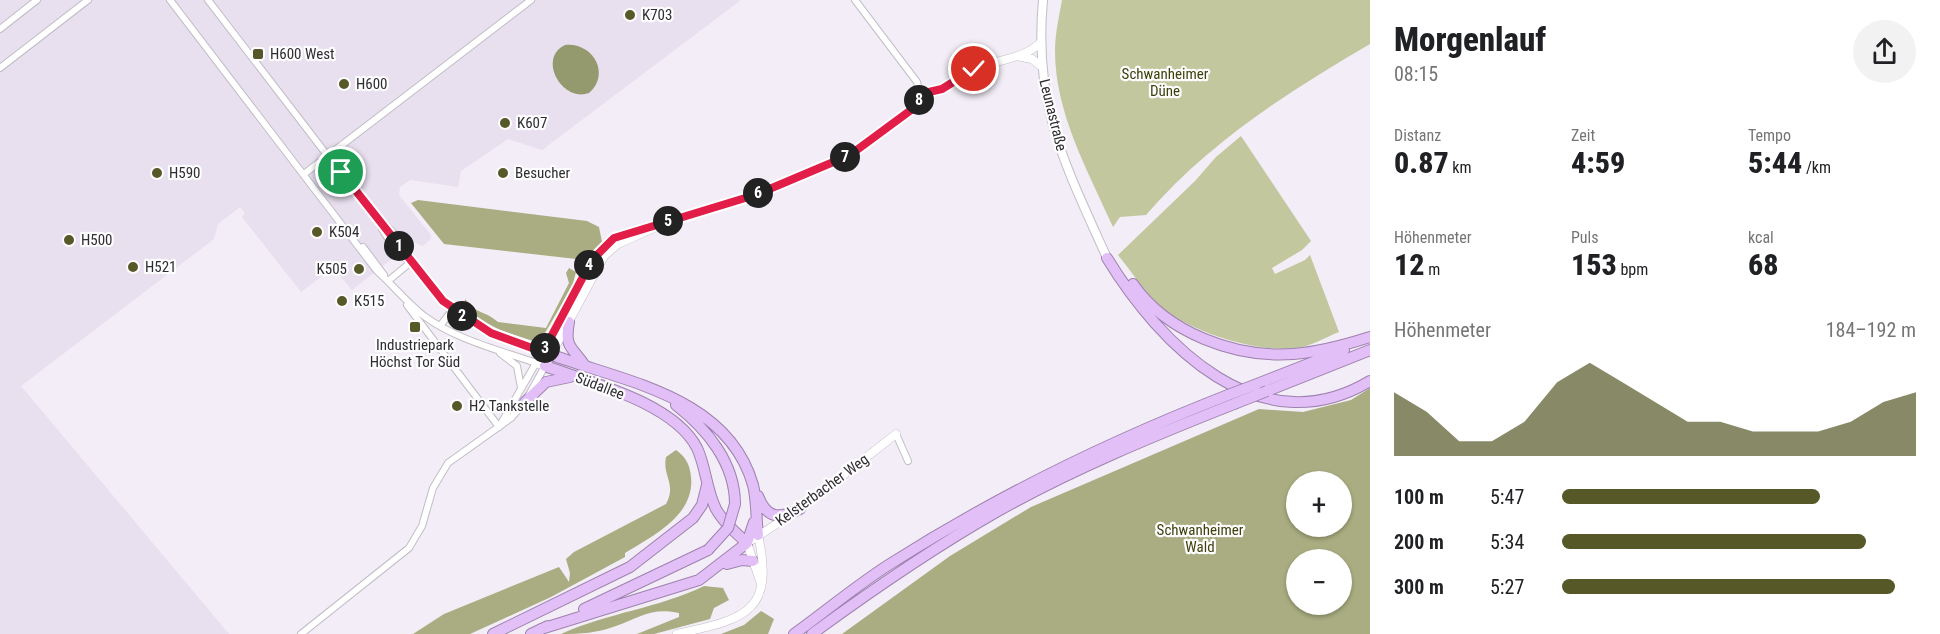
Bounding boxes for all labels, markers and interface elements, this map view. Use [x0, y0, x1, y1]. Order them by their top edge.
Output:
place label: K703 [642, 6, 672, 24]
marker: K703 [623, 8, 637, 22]
text: Morgenlauf [1394, 20, 1546, 59]
button: share [1853, 20, 1916, 83]
pin [948, 43, 999, 94]
place label: H600 West [270, 45, 334, 63]
marker: H600 West [251, 47, 265, 61]
icon: check [957, 52, 990, 85]
text: 08:15 [1394, 62, 1438, 86]
park label: Schwanheimer Düne [1122, 65, 1209, 100]
place label: H600 [356, 75, 388, 93]
marker: H600 [337, 77, 351, 91]
street label: Leunastraße [1035, 77, 1071, 153]
pin: 8 [904, 85, 934, 115]
text: 8 [915, 90, 923, 109]
place label: K607 [517, 114, 547, 132]
marker: K607 [498, 116, 512, 130]
text: Distanz [1394, 126, 1441, 145]
text: Zeit [1571, 126, 1595, 145]
text: Tempo [1748, 126, 1791, 145]
pin: 7 [830, 142, 860, 172]
text: 0.87 [1394, 145, 1449, 180]
text: 4:59 [1571, 145, 1625, 180]
text: 5:44 [1748, 145, 1802, 180]
pin [315, 146, 366, 197]
text: 7 [841, 147, 849, 166]
icon: arrive [324, 155, 357, 188]
text: km [1449, 158, 1472, 177]
text: /km [1802, 158, 1831, 177]
place label: H590 [169, 164, 201, 182]
place label: Besucher [515, 164, 571, 182]
marker: H590 [150, 166, 164, 180]
marker: Besucher [496, 166, 510, 180]
pin: 6 [743, 178, 773, 208]
text: 6 [754, 183, 762, 202]
pin: 5 [653, 206, 683, 236]
text: 5 [664, 211, 672, 230]
place label: K504 [329, 223, 359, 241]
marker: K504 [310, 225, 324, 239]
text: Höhenmeter [1394, 228, 1472, 247]
text: Puls [1571, 228, 1599, 247]
text: kcal [1748, 228, 1774, 247]
place label: H500 [81, 231, 113, 249]
pin: 1 [384, 231, 414, 261]
marker: H500 [62, 233, 76, 247]
text: 1 [395, 236, 403, 255]
text: 12 [1394, 247, 1425, 282]
text: 153 [1571, 247, 1617, 282]
text: 68 [1748, 247, 1779, 282]
pin: 4 [574, 250, 604, 280]
text: 4 [585, 255, 593, 274]
place label: H521 [145, 258, 177, 276]
marker: H521 [126, 260, 140, 274]
place label: K505 [317, 260, 347, 278]
text: m [1425, 260, 1440, 279]
text: bpm [1617, 260, 1648, 279]
marker: K505 [352, 262, 366, 276]
place label: K515 [354, 292, 384, 310]
marker: K515 [335, 294, 349, 308]
pin: 2 [447, 301, 477, 331]
text: 2 [458, 306, 466, 325]
text: Höhenmeter [1394, 318, 1491, 342]
text: 184–192 m [1826, 318, 1916, 342]
marker: Industriepark Höchst Tor Süd [408, 320, 422, 334]
pin: 3 [530, 333, 560, 363]
place label: Industriepark Höchst Tor Süd [370, 336, 460, 371]
text: 3 [541, 338, 549, 357]
street label: Südallee [573, 369, 627, 403]
place label: H2 Tankstelle [469, 397, 549, 415]
marker: H2 Tankstelle [450, 399, 464, 413]
street label: Kelsterbacher Weg [772, 450, 872, 530]
map controls [1286, 471, 1352, 615]
button: + [1286, 471, 1352, 537]
text: 100 m [1394, 485, 1444, 509]
text: 5:47 [1490, 485, 1524, 509]
park label: Schwanheimer Wald [1157, 521, 1244, 556]
text: 200 m [1394, 530, 1444, 554]
text: 5:34 [1490, 530, 1524, 554]
button: − [1286, 549, 1352, 615]
text: 300 m [1394, 575, 1444, 599]
text: 5:27 [1490, 575, 1524, 599]

